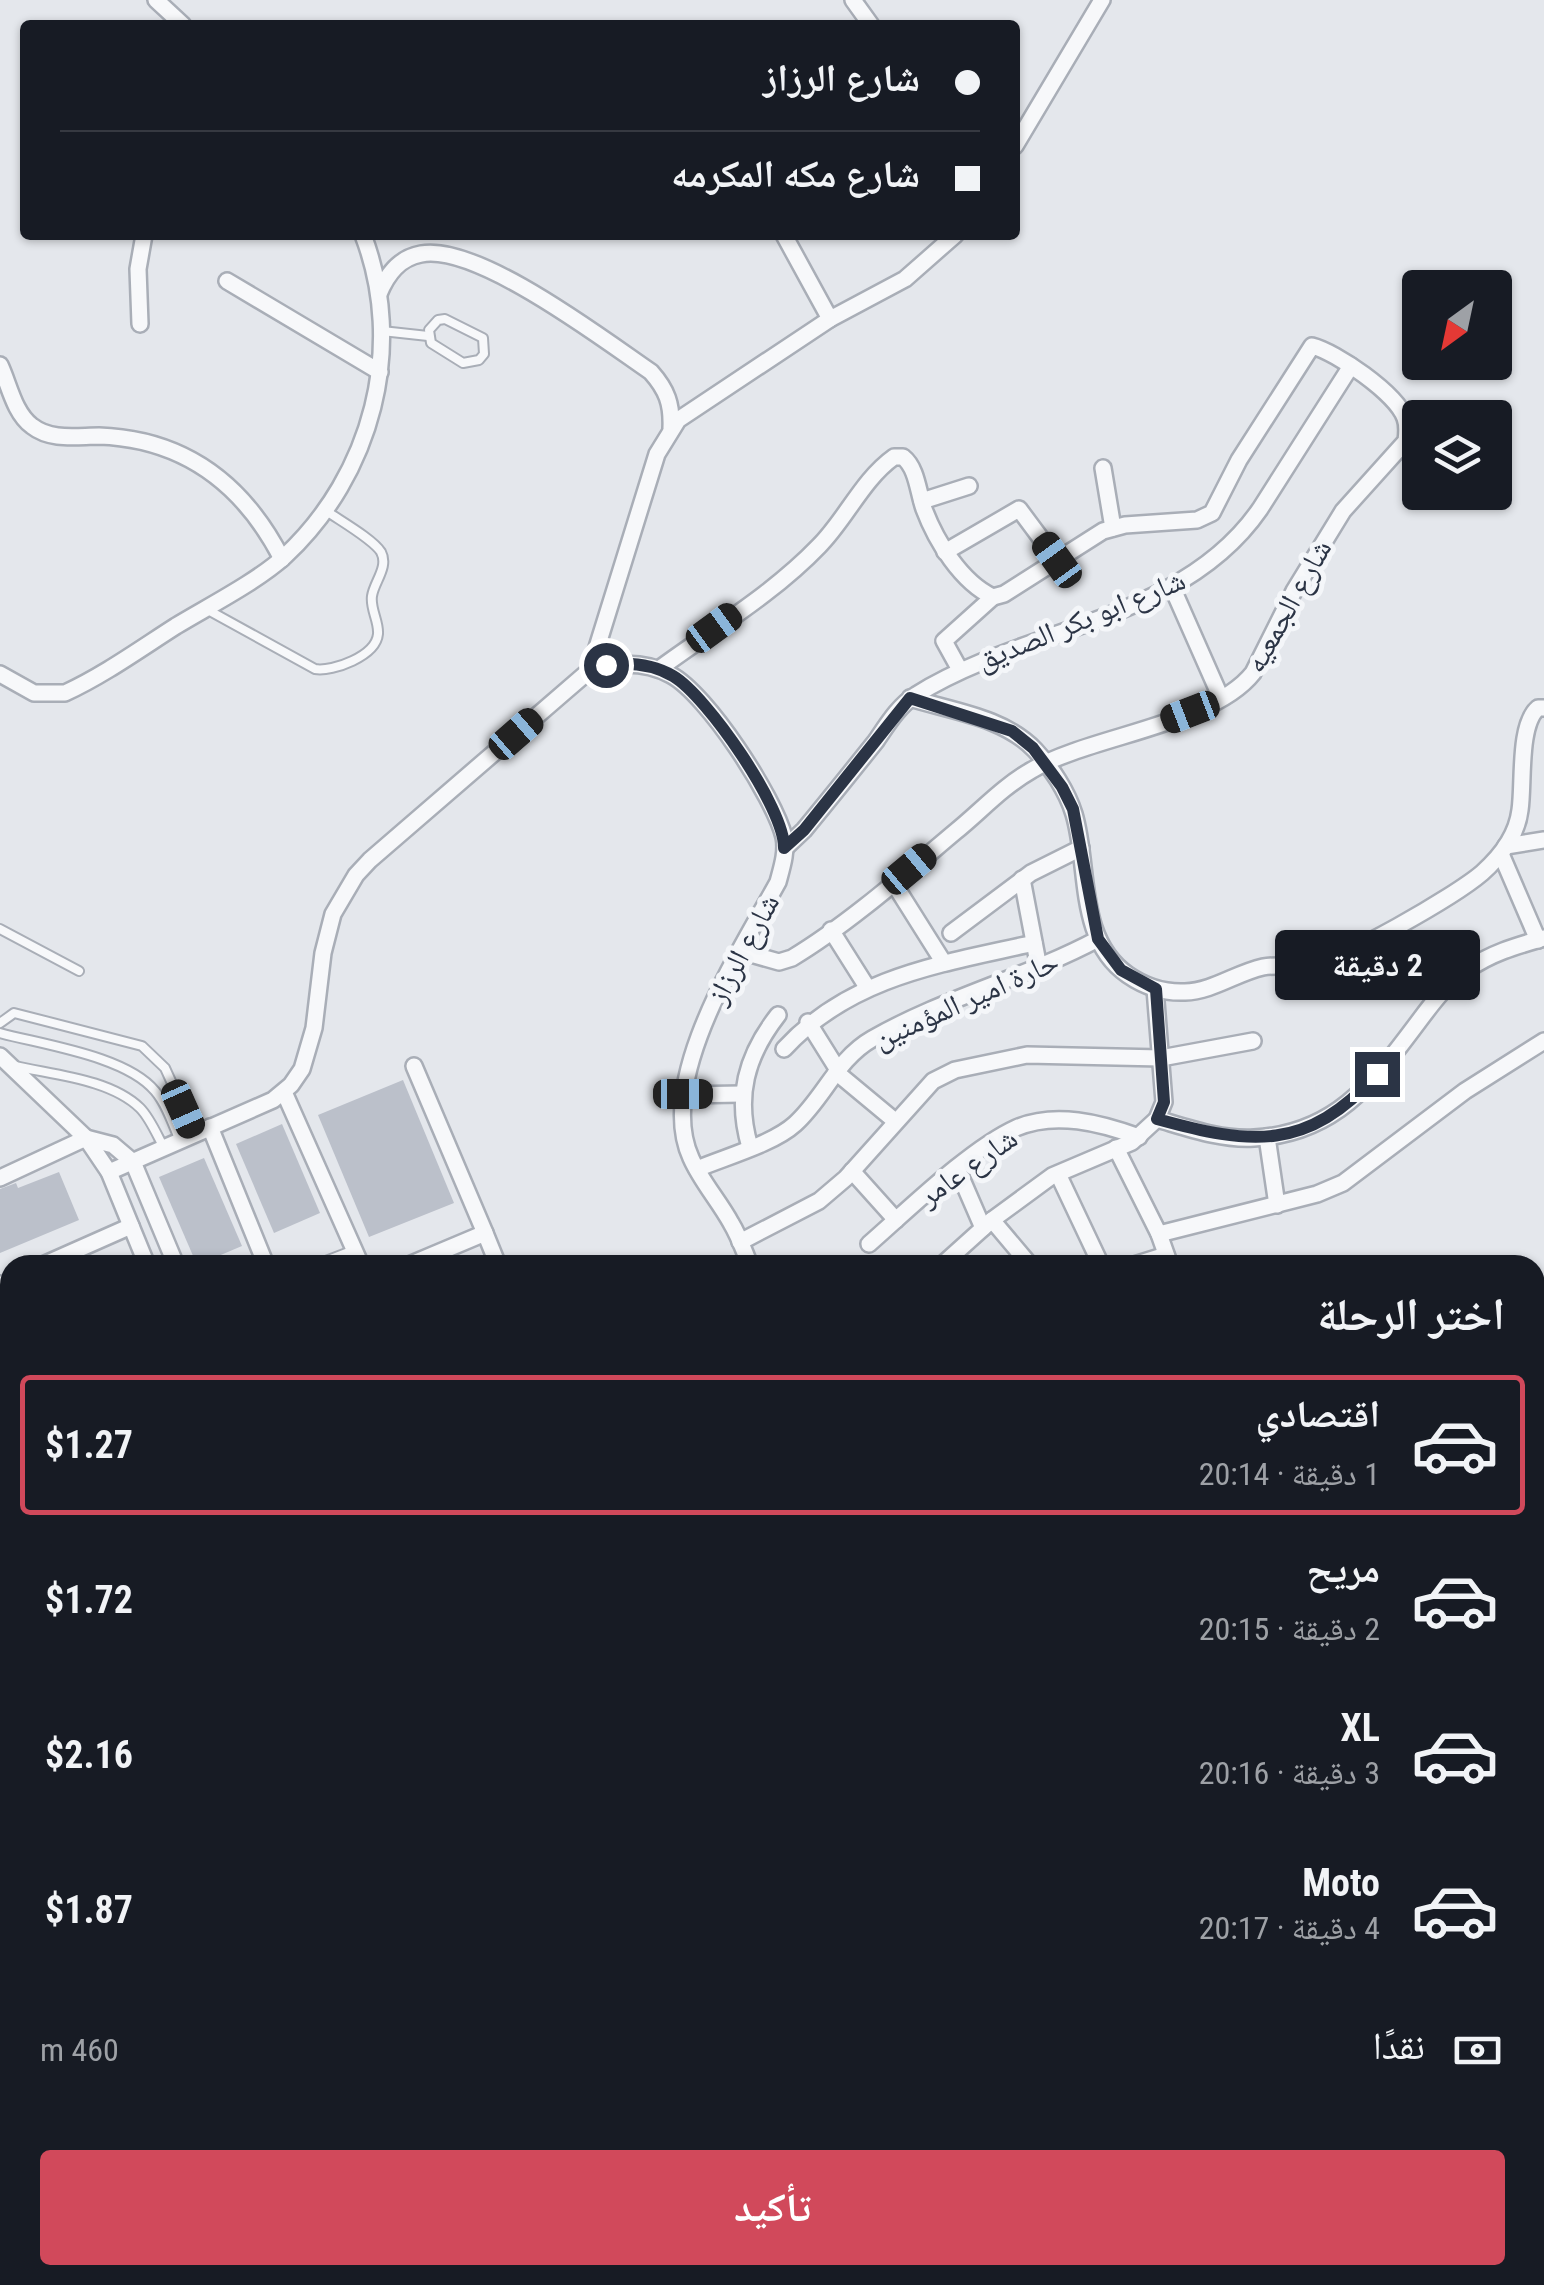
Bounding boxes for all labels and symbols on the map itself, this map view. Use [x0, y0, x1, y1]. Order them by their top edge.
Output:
north arrow [1402, 270, 1512, 380]
car [1027, 527, 1087, 593]
street label: شارع الجمعيه [1237, 533, 1340, 679]
street label: شارع ابو بكر الصديق [971, 562, 1191, 679]
car [681, 598, 747, 658]
route start [584, 643, 629, 688]
car [1157, 687, 1223, 737]
car [484, 703, 548, 765]
car [876, 838, 942, 900]
street label: شارع الرزاز [699, 888, 788, 1012]
callout: 2 دقيقة [1274, 929, 1480, 999]
street label: حارة امير المؤمنين [868, 943, 1064, 1057]
route end [1355, 1052, 1400, 1097]
car [157, 1075, 209, 1143]
car [653, 1079, 713, 1109]
street label: شارع عامر [911, 1120, 1025, 1215]

